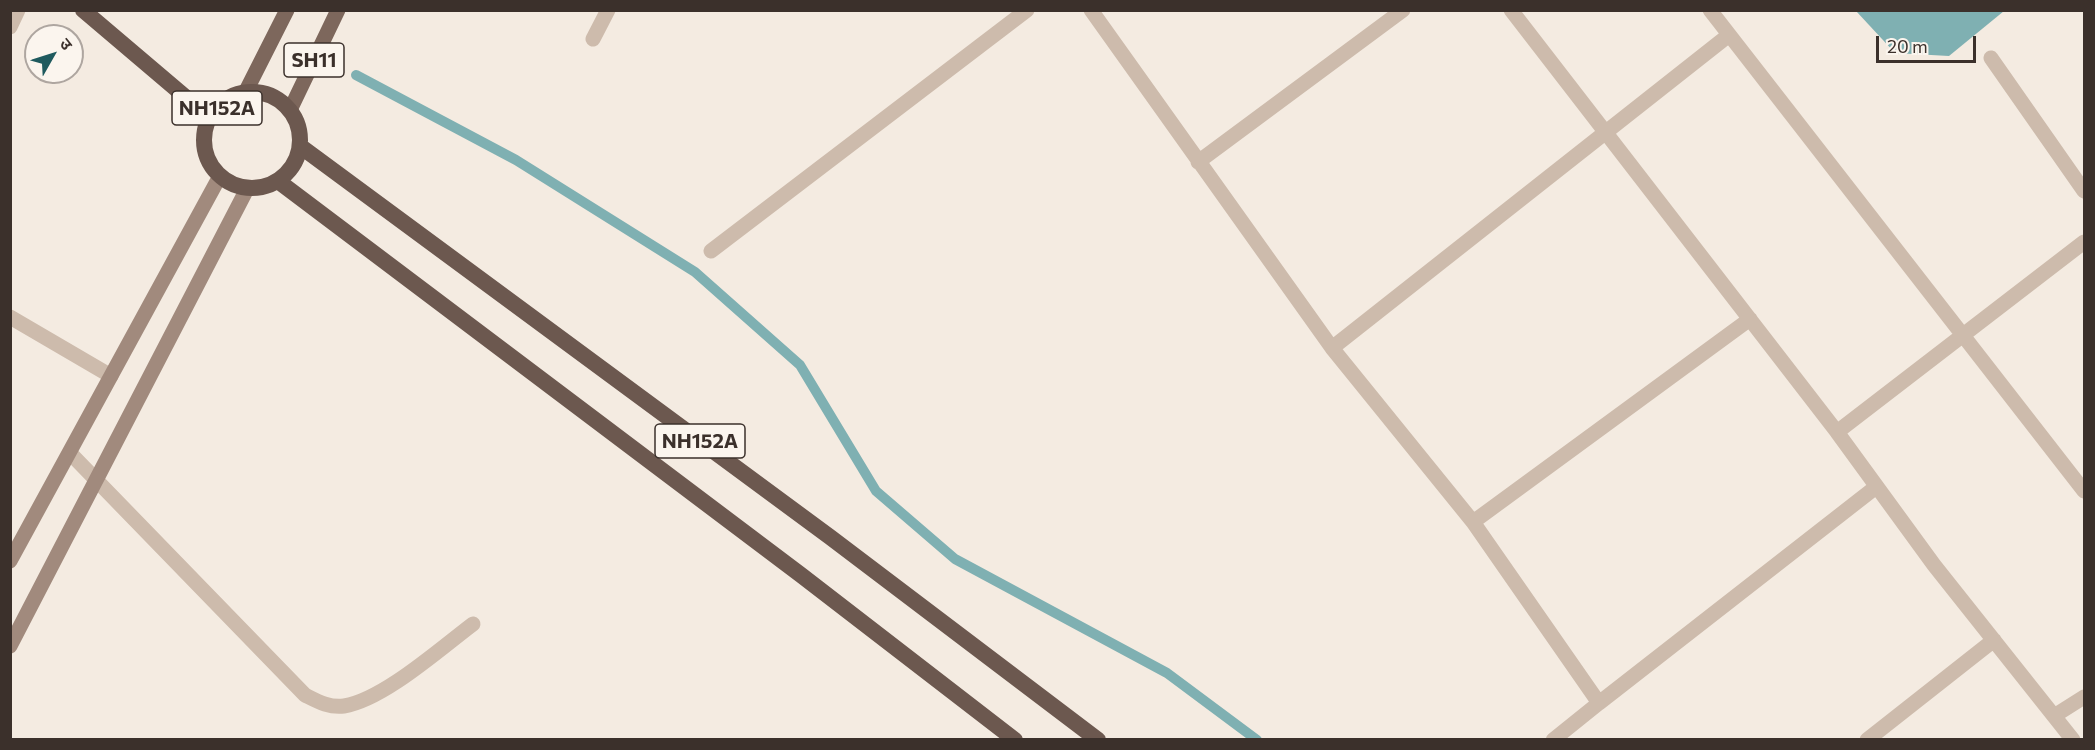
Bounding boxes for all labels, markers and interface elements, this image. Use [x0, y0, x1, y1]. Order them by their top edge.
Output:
north arrow [24, 24, 84, 84]
scale bar [1879, 24, 1980, 62]
text: उ [56, 34, 77, 53]
text: 20 m [1887, 35, 1928, 57]
road number: SH11 [284, 43, 344, 77]
road number: NH152A [172, 91, 262, 125]
road number: NH152A [655, 424, 745, 458]

